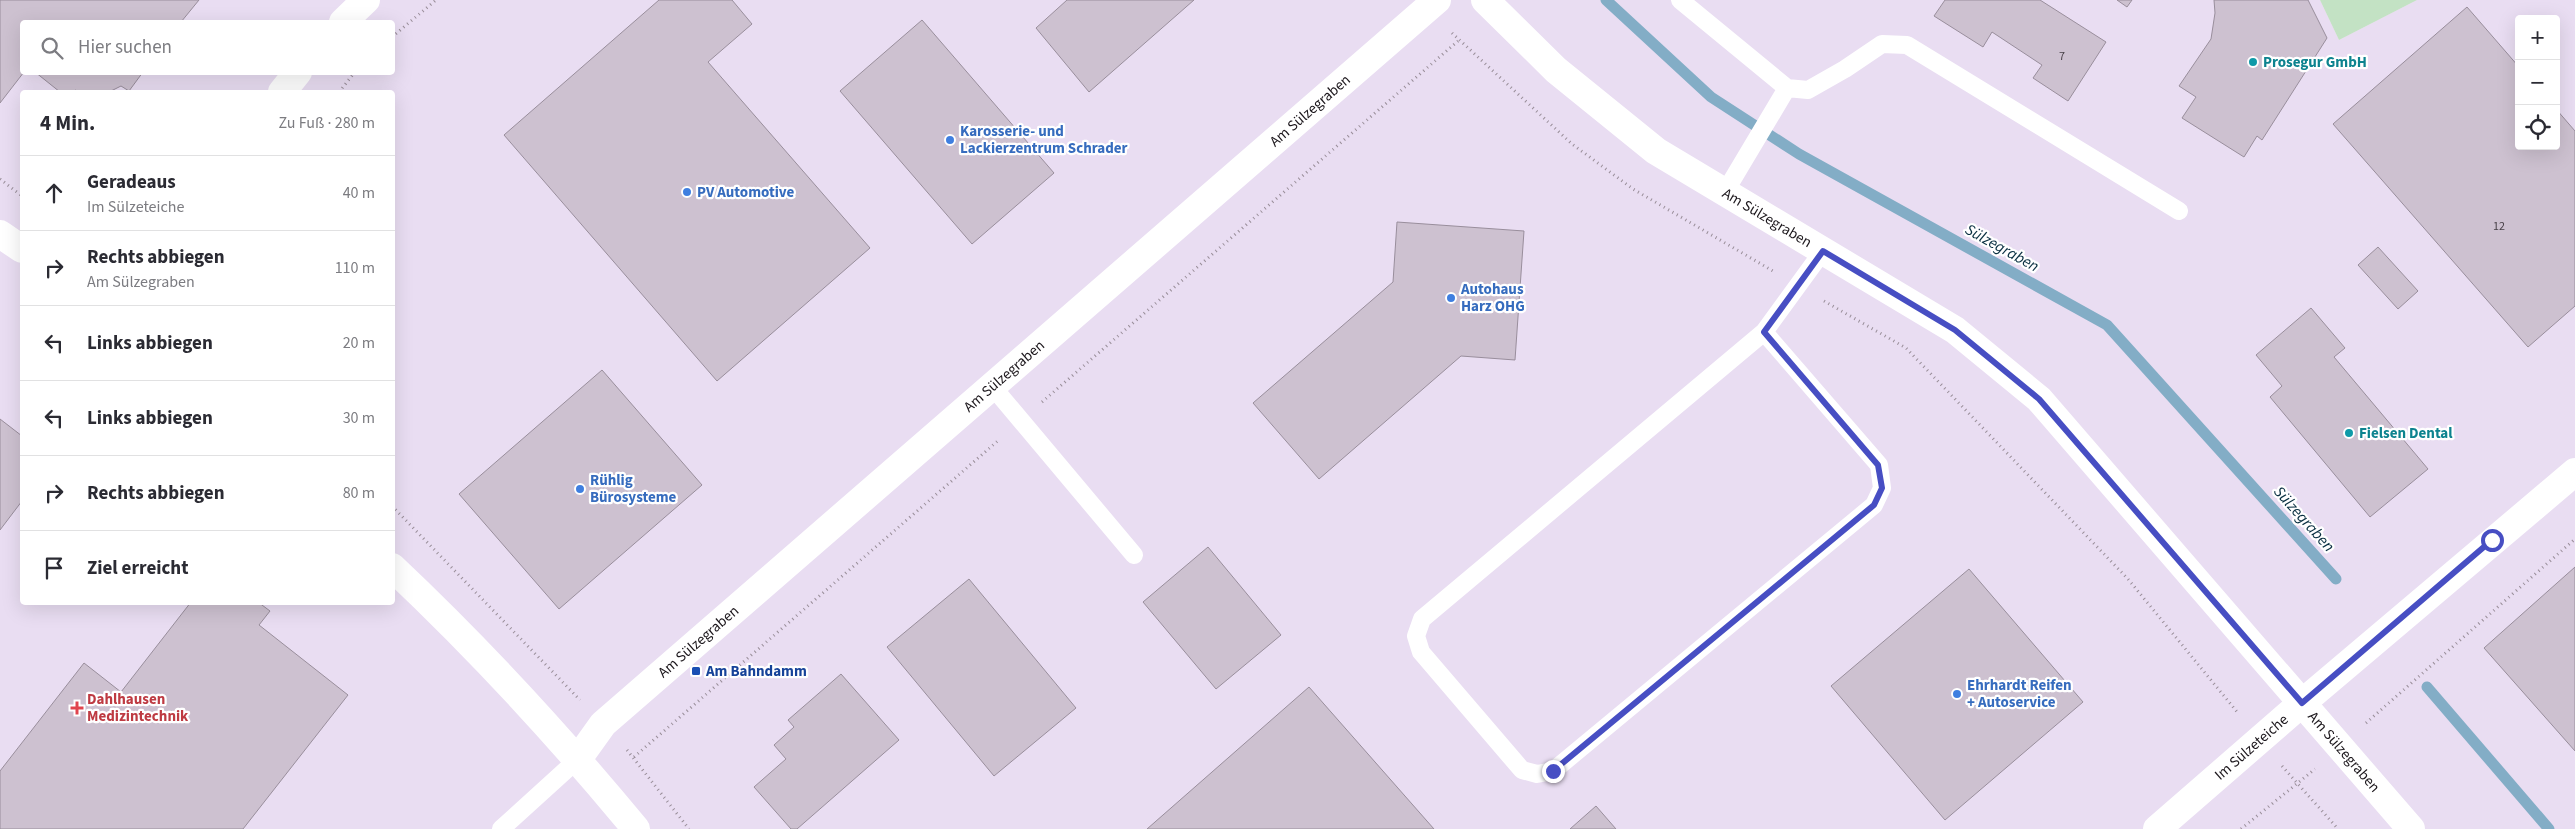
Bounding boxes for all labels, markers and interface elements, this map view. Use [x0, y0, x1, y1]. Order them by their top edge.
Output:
map controls [2515, 15, 2560, 150]
button: + [2515, 15, 2560, 60]
search box [20, 20, 395, 75]
icon: search [38, 34, 66, 62]
text: Hier suchen [78, 34, 172, 61]
house number: 7 [2059, 48, 2065, 65]
place label: Prosegur GmbH [2263, 52, 2367, 73]
marker: Prosegur GmbH [2247, 56, 2259, 68]
button: − [2515, 60, 2560, 105]
street label: Am Sülzegraben [1265, 69, 1355, 151]
button: locate [2515, 105, 2560, 150]
text: 4 Min. [40, 108, 95, 138]
text: Zu Fuß · 280 m [279, 112, 375, 134]
place label: Karosserie- und Lackierzentrum Schrader [960, 121, 1128, 159]
marker: Karosserie- und Lackierzentrum Schrader [944, 134, 956, 146]
text: Geradeaus [87, 169, 176, 196]
icon: ahead [40, 179, 68, 207]
text: 40 m [343, 182, 375, 204]
place label: PV Automotive [697, 182, 795, 203]
street label: Am Sülzegraben [1718, 183, 1816, 253]
marker: PV Automotive [681, 186, 693, 198]
text: Im Sülzeteiche [87, 196, 184, 218]
house number: 12 [2493, 218, 2505, 235]
water label: Sülzegraben [1961, 219, 2043, 277]
text: Rechts abbiegen [87, 244, 225, 271]
icon: right [40, 254, 68, 282]
text: 110 m [335, 257, 375, 279]
text: Am Sülzegraben [87, 271, 195, 293]
place label: Autohaus Harz OHG [1460, 279, 1525, 317]
marker: Autohaus Harz OHG [1445, 292, 1457, 304]
icon: left [40, 329, 68, 357]
text: Links abbiegen [87, 330, 213, 357]
text: 20 m [343, 332, 375, 354]
street label: Am Sülzegraben [959, 335, 1049, 417]
icon: left [40, 404, 68, 432]
text: Links abbiegen [87, 405, 213, 432]
text: 30 m [343, 407, 375, 429]
place label: Fielsen Dental [2359, 423, 2453, 444]
marker: Fielsen Dental [2343, 427, 2355, 439]
place label: Rühlig Bürosysteme [590, 470, 677, 508]
icon: right [40, 479, 68, 507]
text: Rechts abbiegen [87, 480, 225, 507]
water label: Sülzegraben [2269, 481, 2339, 557]
text: 80 m [343, 482, 375, 504]
marker: Rühlig Bürosysteme [574, 483, 586, 495]
route start [2481, 529, 2504, 552]
icon: arrive [40, 554, 68, 582]
text: Ziel erreicht [87, 555, 188, 582]
street label: Am Sülzegraben [653, 600, 743, 682]
place label: Am Bahndamm [705, 661, 807, 682]
marker: Am Bahndamm [690, 665, 702, 677]
place label: Ehrhardt Reifen + Autoservice [1967, 675, 2072, 713]
marker: Ehrhardt Reifen + Autoservice [1951, 688, 1963, 700]
place label: Dahlhausen Medizintechnik [87, 689, 189, 727]
marker: Dahlhausen Medizintechnik [71, 702, 83, 714]
street label: Am Sülzegraben [2303, 707, 2385, 797]
street label: Im Sülzeteiche [2210, 709, 2293, 785]
route end [1542, 760, 1565, 783]

